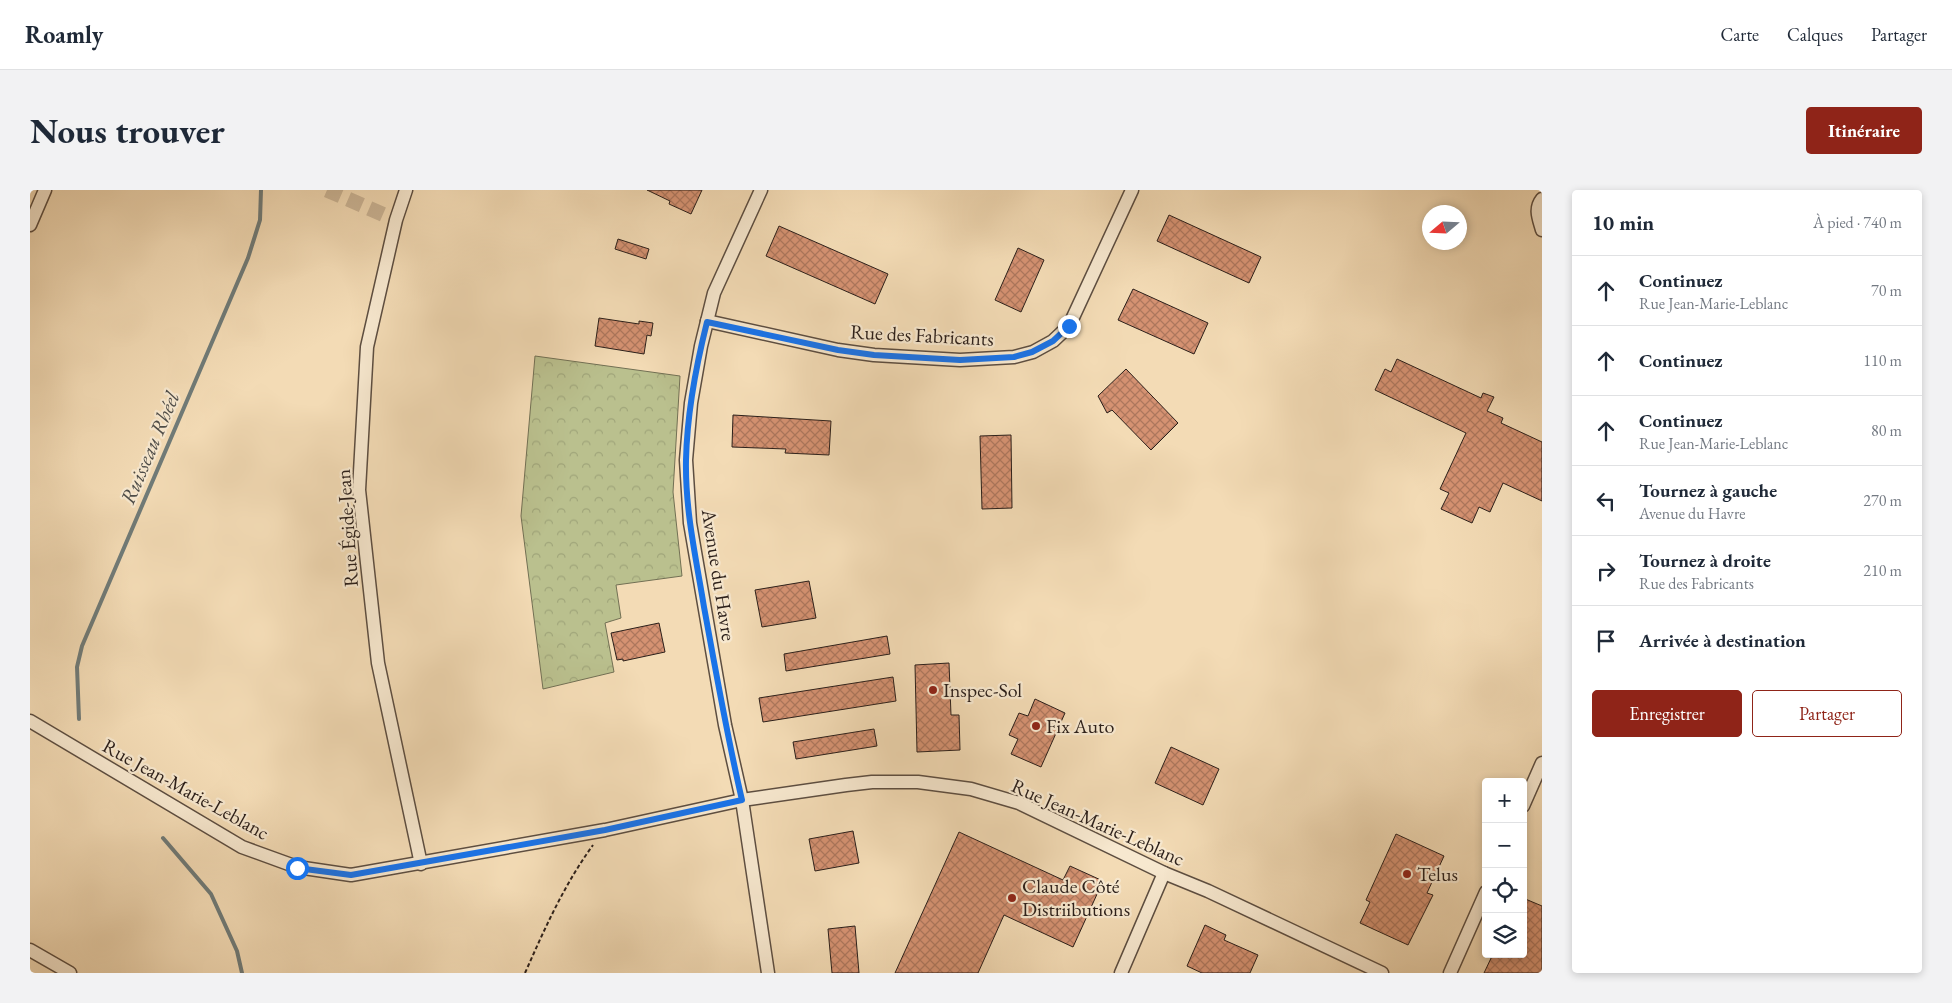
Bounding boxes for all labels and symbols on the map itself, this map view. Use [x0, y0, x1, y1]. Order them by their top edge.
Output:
north arrow [1422, 205, 1467, 250]
route end [1058, 315, 1081, 338]
street label: Rue des Fabricants [850, 318, 994, 352]
water label: Ruisseau Rhéel [114, 387, 186, 508]
street label: Rue Égide-Jean [330, 468, 364, 588]
street label: Avenue du Havre [696, 506, 742, 643]
place label: Inspec-Sol [943, 677, 1022, 703]
marker: Inspec-Sol [927, 684, 939, 696]
place label: Fix Auto [1046, 713, 1114, 739]
marker: Fix Auto [1030, 720, 1042, 732]
street label: Rue Jean-Marie-Leblanc [98, 732, 274, 846]
street label: Rue Jean-Marie-Leblanc [1007, 772, 1189, 872]
route start [286, 857, 309, 880]
place label: Telus [1417, 861, 1458, 887]
marker: Telus [1401, 868, 1413, 880]
place label: Claude Côté Distriibutions [1022, 873, 1130, 922]
marker: Claude Côté Distriibutions [1006, 892, 1018, 904]

